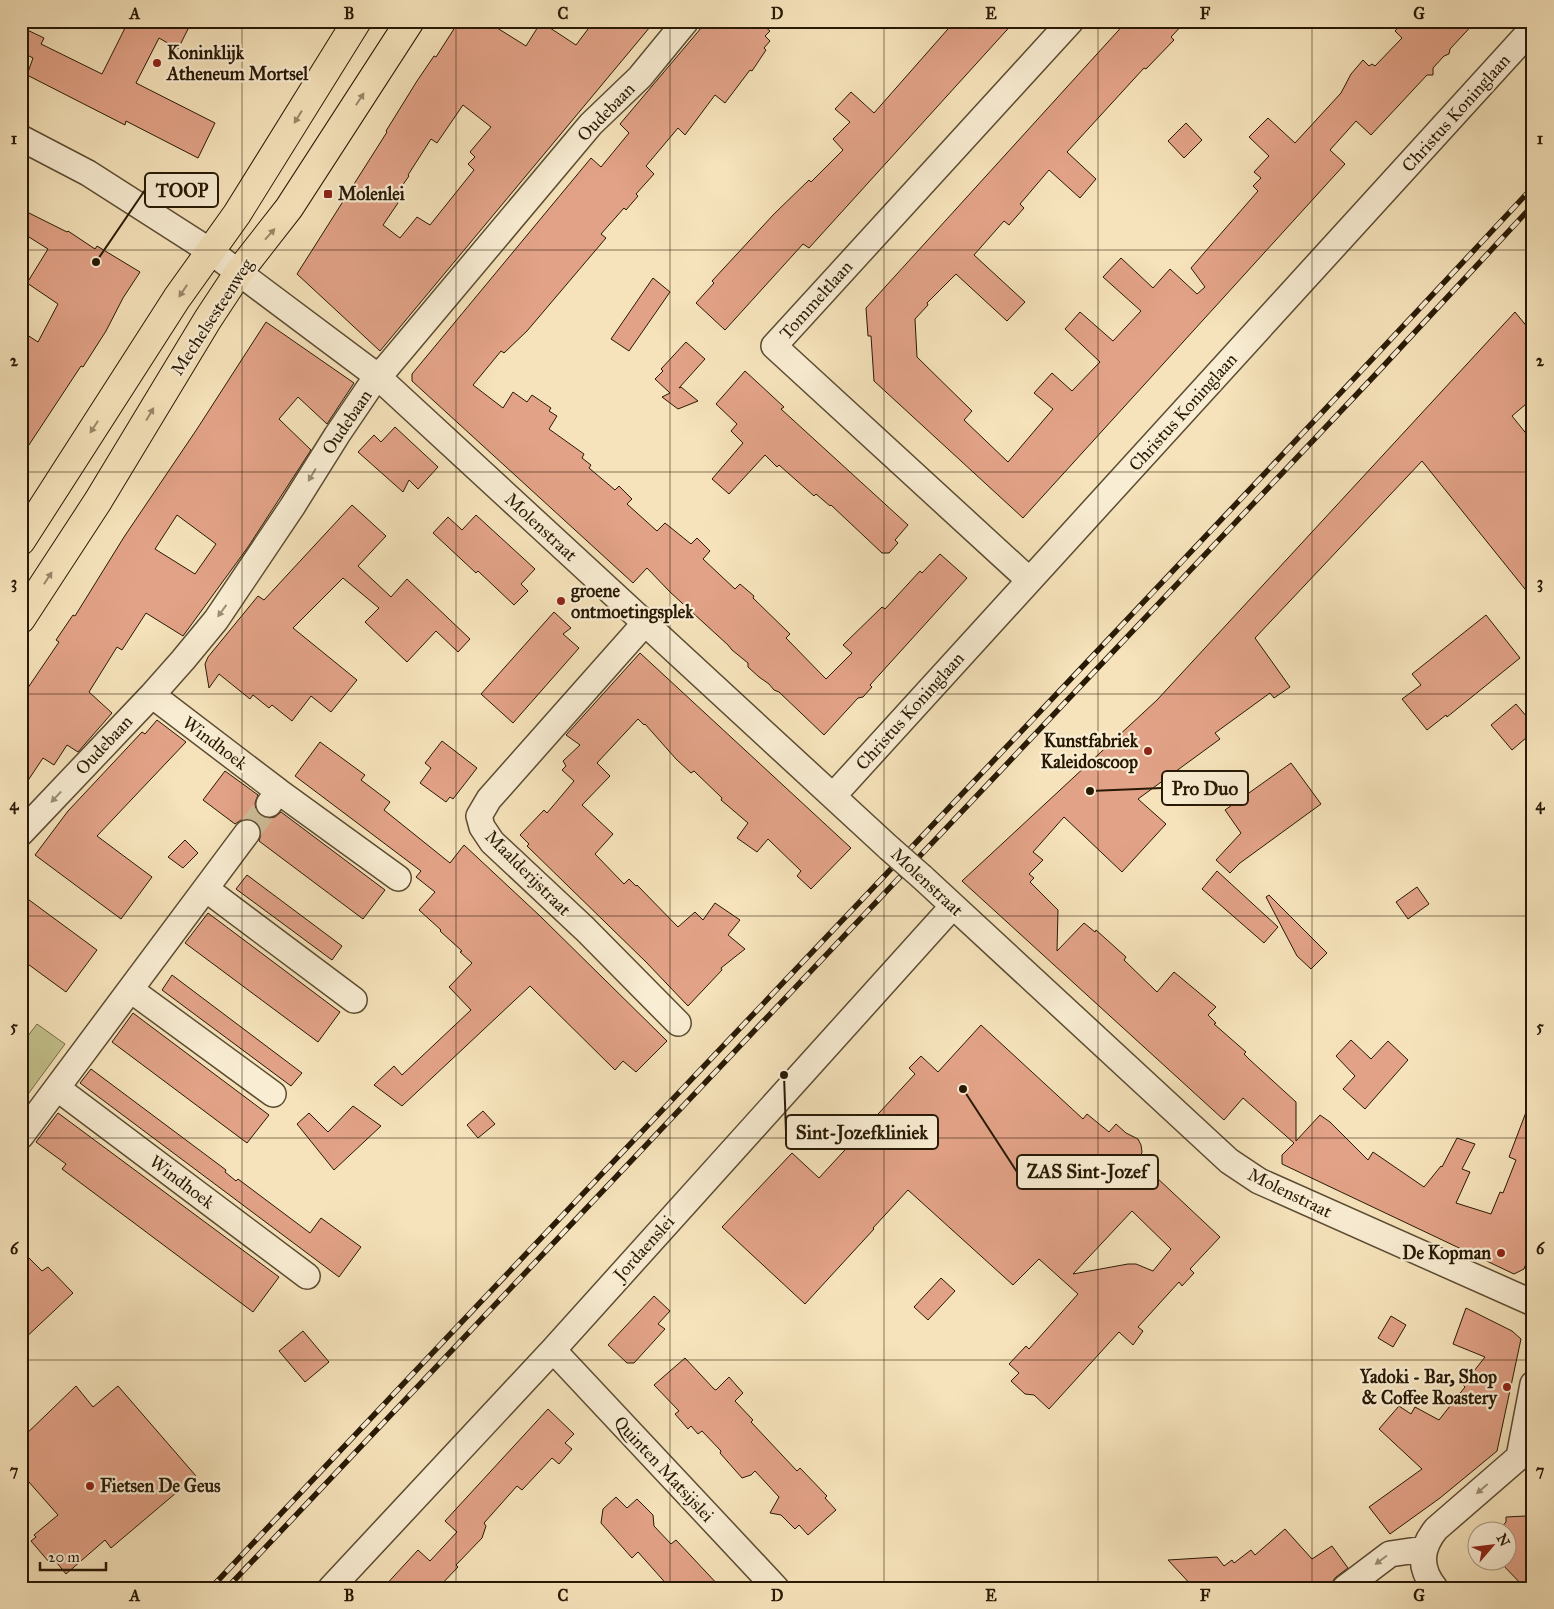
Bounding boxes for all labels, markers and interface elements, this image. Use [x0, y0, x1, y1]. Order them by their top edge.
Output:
text: A [129, 4, 141, 23]
text: B [344, 4, 354, 23]
text: C [558, 4, 569, 23]
text: D [771, 4, 784, 23]
text: E [985, 4, 997, 23]
text: F [1200, 4, 1211, 23]
text: G [1413, 4, 1425, 23]
place label: Koninklijk Atheneum Mortsel [166, 42, 309, 85]
street label: Christus Koninglaan [1397, 49, 1516, 177]
marker: Koninklijk Atheneum Mortsel [151, 57, 163, 69]
street label: Oudebaan [573, 78, 640, 146]
one-way arrow [355, 92, 365, 106]
one-way arrow [293, 110, 302, 123]
text: 1 [11, 129, 18, 148]
text: 1 [1537, 129, 1544, 148]
callout: TOOP [145, 173, 218, 207]
text: TOOP [155, 179, 208, 202]
place label: Molenlei [338, 183, 406, 205]
marker: Molenlei [322, 188, 334, 200]
one-way arrow [264, 228, 275, 241]
street label: Mechelsesteenweg [166, 254, 259, 380]
street label: Tommeltlaan [775, 256, 857, 344]
one-way arrow [178, 284, 187, 298]
street label: Christus Koninglaan [1124, 348, 1243, 476]
text: 2 [10, 351, 19, 370]
text: 2 [1536, 351, 1545, 370]
street label: Oudebaan [317, 385, 377, 459]
one-way arrow [146, 408, 155, 421]
one-way arrow [90, 421, 99, 434]
one-way arrow [307, 469, 317, 482]
street label: Molenstraat [500, 488, 582, 566]
one-way arrow [43, 572, 53, 585]
text: 3 [11, 573, 17, 593]
text: 3 [1537, 573, 1543, 593]
place label: groene ontmoetingsplek [571, 580, 694, 624]
marker: groene ontmoetingsplek [555, 595, 567, 607]
one-way arrow [217, 604, 227, 618]
street label: Christus Koninglaan [851, 647, 970, 775]
street label: Oudebaan [71, 710, 137, 779]
street label: Windhoek [178, 711, 252, 775]
place label: Kunstfabriek Kaleidoscoop [1041, 730, 1139, 774]
marker: Kunstfabriek Kaleidoscoop [1142, 745, 1154, 757]
callout: Pro Duo [1162, 771, 1248, 805]
text: Pro Duo [1172, 777, 1238, 800]
one-way arrow [50, 791, 62, 803]
text: 4 [10, 795, 20, 815]
text: 4 [1536, 795, 1546, 815]
street label: Maalderijstraat [480, 825, 576, 921]
street label: Molenstraat [886, 843, 968, 921]
text: 5 [10, 1017, 18, 1036]
text: 5 [1536, 1017, 1544, 1036]
callout: Sint-Jozefkliniek [786, 1115, 938, 1149]
text: Sint-Jozefkliniek [796, 1121, 929, 1145]
street label: Windhoek [145, 1150, 219, 1214]
callout: ZAS Sint-Jozef [1017, 1155, 1158, 1189]
text: ZAS Sint-Jozef [1027, 1160, 1151, 1184]
street label: Molenstraat [1244, 1163, 1336, 1223]
street label: Jordaenslei [608, 1211, 680, 1287]
text: 6 [10, 1239, 19, 1258]
text: 6 [1536, 1239, 1545, 1258]
place label: De Kopman [1402, 1242, 1491, 1265]
marker: De Kopman [1495, 1247, 1507, 1259]
place label: Yadoki - Bar, Shop & Coffee Roastery [1359, 1366, 1499, 1410]
marker: Yadoki - Bar, Shop & Coffee Roastery [1501, 1381, 1513, 1393]
street label: Quinten Matsijslei [609, 1412, 719, 1527]
text: 7 [10, 1461, 19, 1480]
text: 7 [1536, 1461, 1545, 1480]
place label: Fietsen De Geus [100, 1475, 221, 1497]
marker: Fietsen De Geus [84, 1480, 96, 1492]
one-way arrow [1476, 1484, 1489, 1495]
north arrow [1466, 1522, 1516, 1572]
text: N [1493, 1531, 1513, 1549]
scale bar [40, 1539, 106, 1571]
text: 20 m [48, 1548, 80, 1566]
one-way arrow [1374, 1555, 1388, 1565]
text: A [129, 1586, 141, 1605]
text: B [344, 1586, 354, 1605]
text: C [558, 1586, 569, 1605]
text: D [771, 1586, 784, 1605]
text: E [985, 1586, 997, 1605]
text: F [1200, 1586, 1211, 1605]
text: G [1413, 1586, 1425, 1605]

